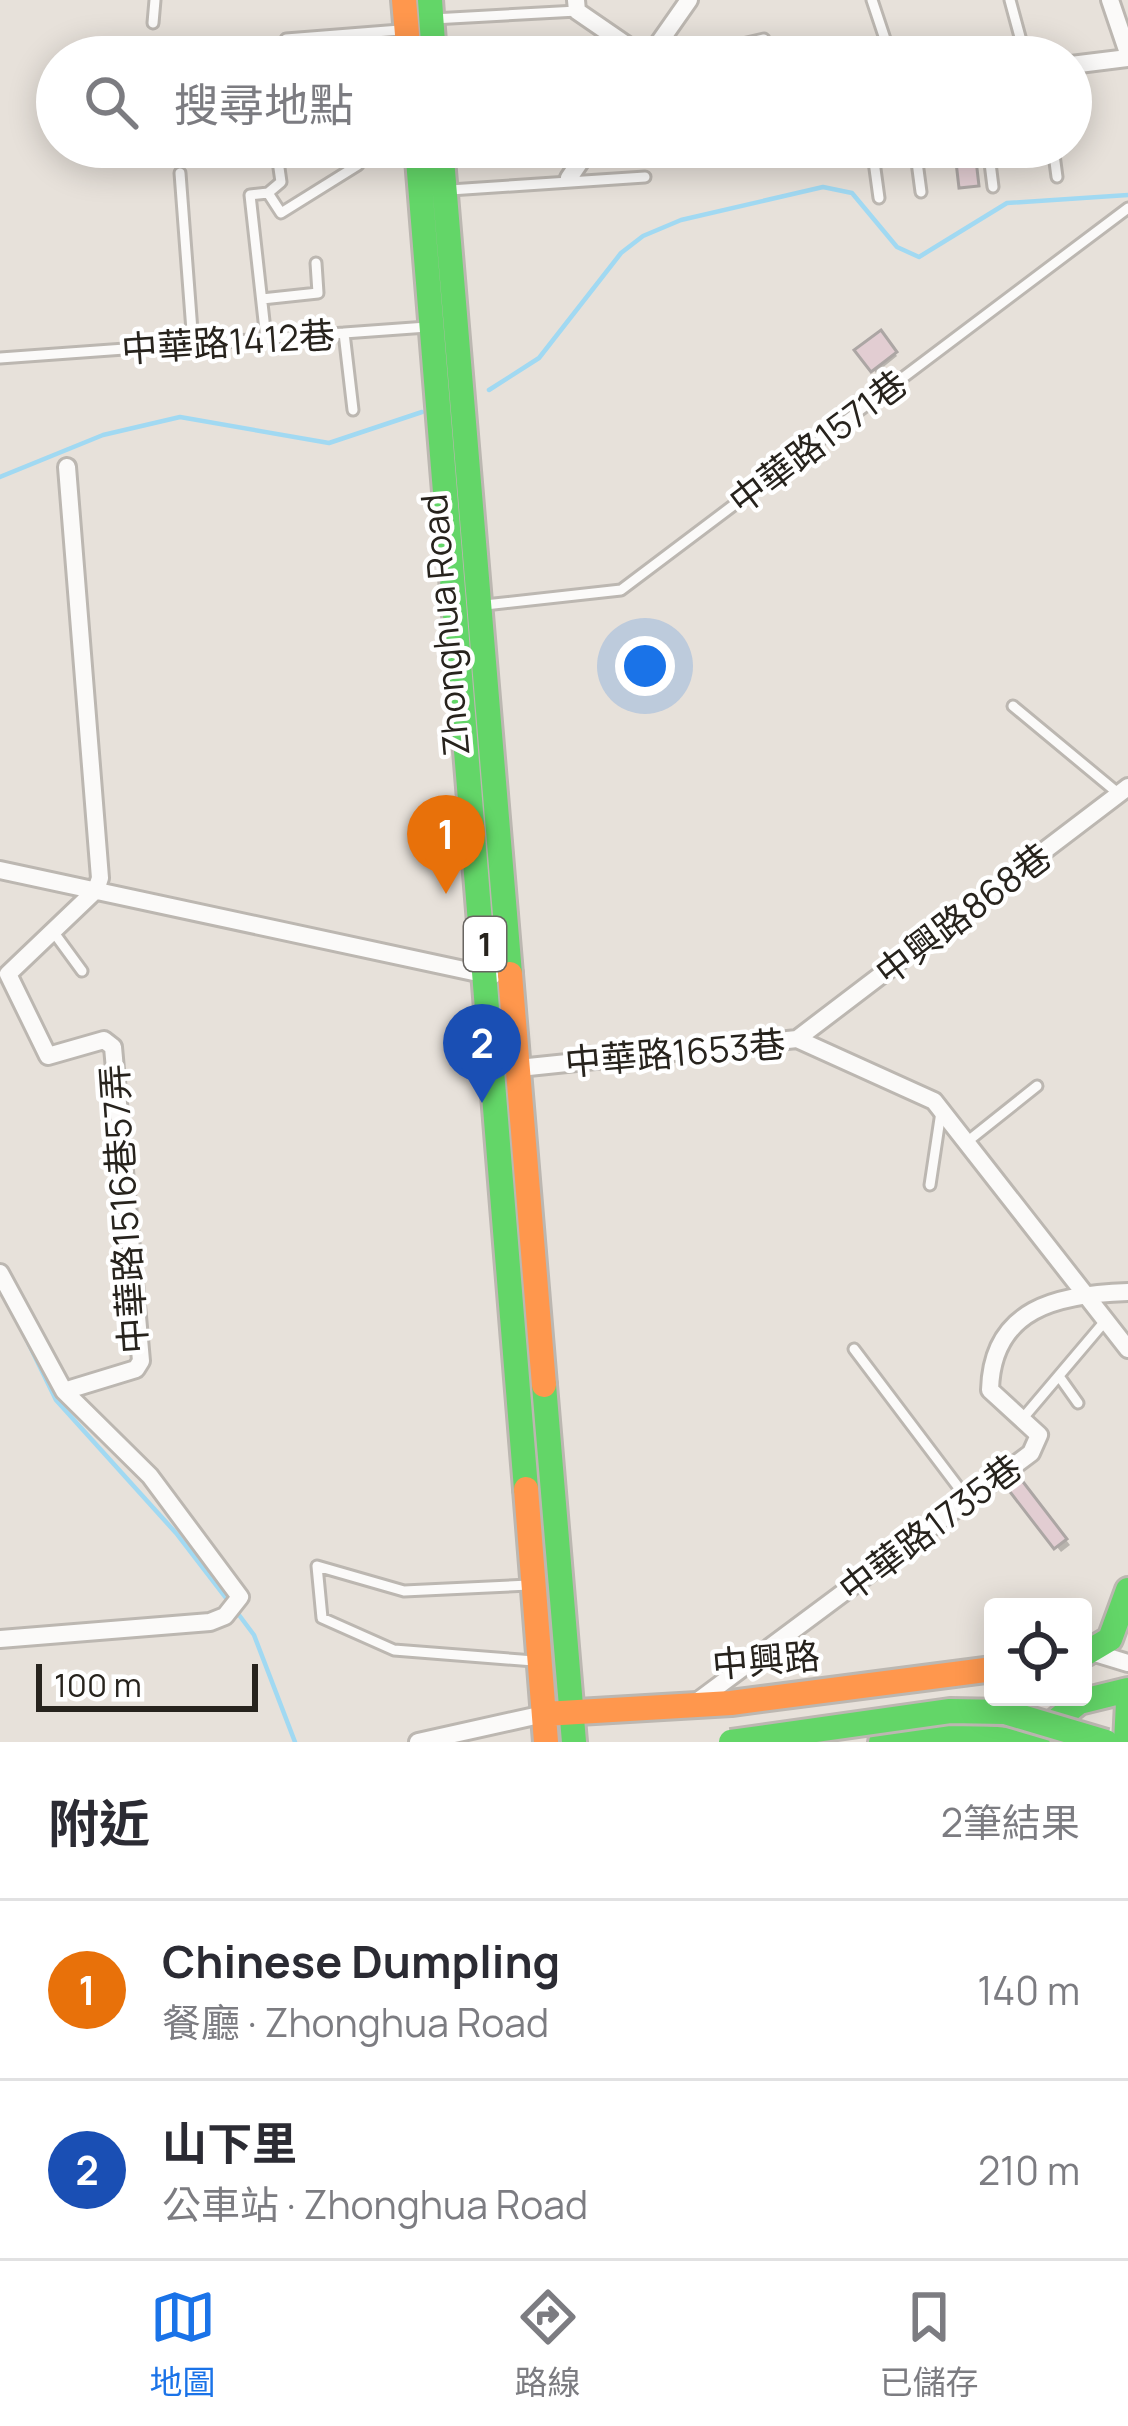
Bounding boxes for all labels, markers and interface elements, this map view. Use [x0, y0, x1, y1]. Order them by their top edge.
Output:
search box [36, 36, 1092, 168]
icon: search [78, 69, 144, 135]
text: 搜尋地點 [174, 73, 354, 135]
street label: 中華路1412巷 [120, 310, 336, 373]
street label: 中華路1571巷 [719, 359, 917, 525]
street label: Zhonghua Road [409, 492, 480, 758]
your location [615, 636, 675, 696]
pin: 1 [407, 795, 485, 894]
street label: 中興路868巷 [865, 831, 1061, 996]
road number: 1 [464, 917, 506, 971]
pin: 2 [443, 1004, 521, 1103]
street label: 中華路1653巷 [563, 1018, 787, 1087]
street label: 中華路1516巷57弄 [89, 1063, 158, 1355]
street label: 中華路1735巷 [828, 1443, 1031, 1612]
map controls [984, 1598, 1092, 1706]
button: locate [984, 1598, 1092, 1706]
street label: 中興路 [710, 1630, 822, 1689]
scale bar [36, 1658, 258, 1711]
text: 100 m [54, 1662, 142, 1707]
text: 附近 [48, 1788, 150, 1857]
text: 2筆結果 [941, 1795, 1080, 1849]
text: Chinese Dumpling [162, 1930, 560, 1992]
text: 1 [78, 1963, 96, 2017]
text: 140 m [977, 1963, 1080, 2017]
text: 餐廳 · Zhonghua Road [162, 1995, 549, 2049]
text: 山下里 [162, 2112, 297, 2174]
text: 2 [75, 2143, 99, 2197]
text: 210 m [978, 2143, 1080, 2197]
text: 公車站 · Zhonghua Road [162, 2177, 588, 2231]
tab: 地圖 [150, 2284, 216, 2404]
tab: 路線 [515, 2284, 581, 2404]
tab: 已儲存 [880, 2284, 979, 2404]

